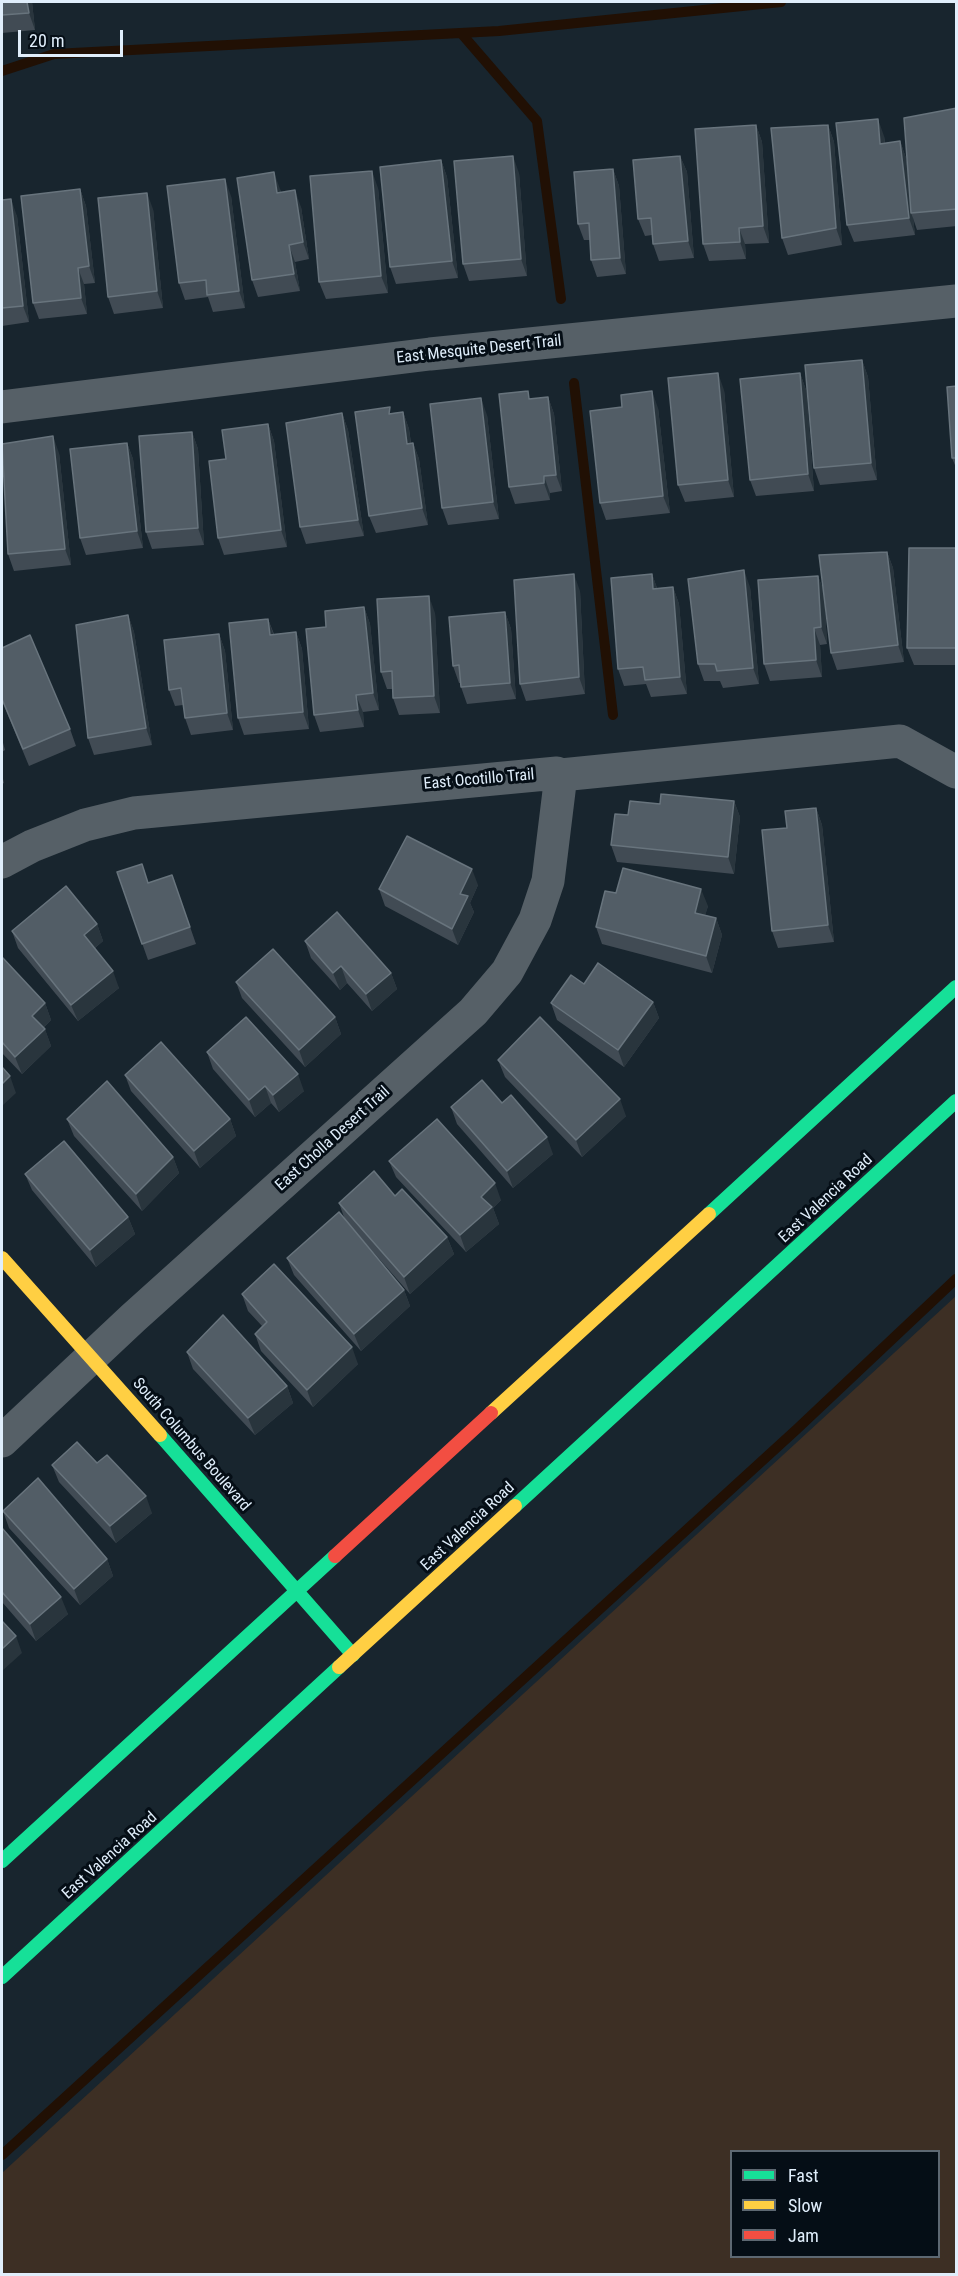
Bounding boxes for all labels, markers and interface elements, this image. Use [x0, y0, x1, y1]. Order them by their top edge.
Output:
scale bar [21, 18, 126, 56]
text: 20 m [29, 30, 64, 51]
street label: East Mesquite Desert Trail [395, 332, 563, 368]
street label: East Ocotillo Trail [423, 766, 535, 794]
street label: East Cholla Desert Trail [272, 1083, 394, 1195]
street label: East Valencia Road [775, 1151, 877, 1247]
street label: South Columbus Boulevard [128, 1375, 254, 1515]
street label: East Valencia Road [417, 1479, 519, 1575]
street label: East Valencia Road [59, 1808, 161, 1904]
legend [730, 2150, 940, 2258]
text: Fast [788, 2165, 819, 2186]
text: Slow [788, 2195, 822, 2216]
text: Jam [788, 2225, 819, 2246]

